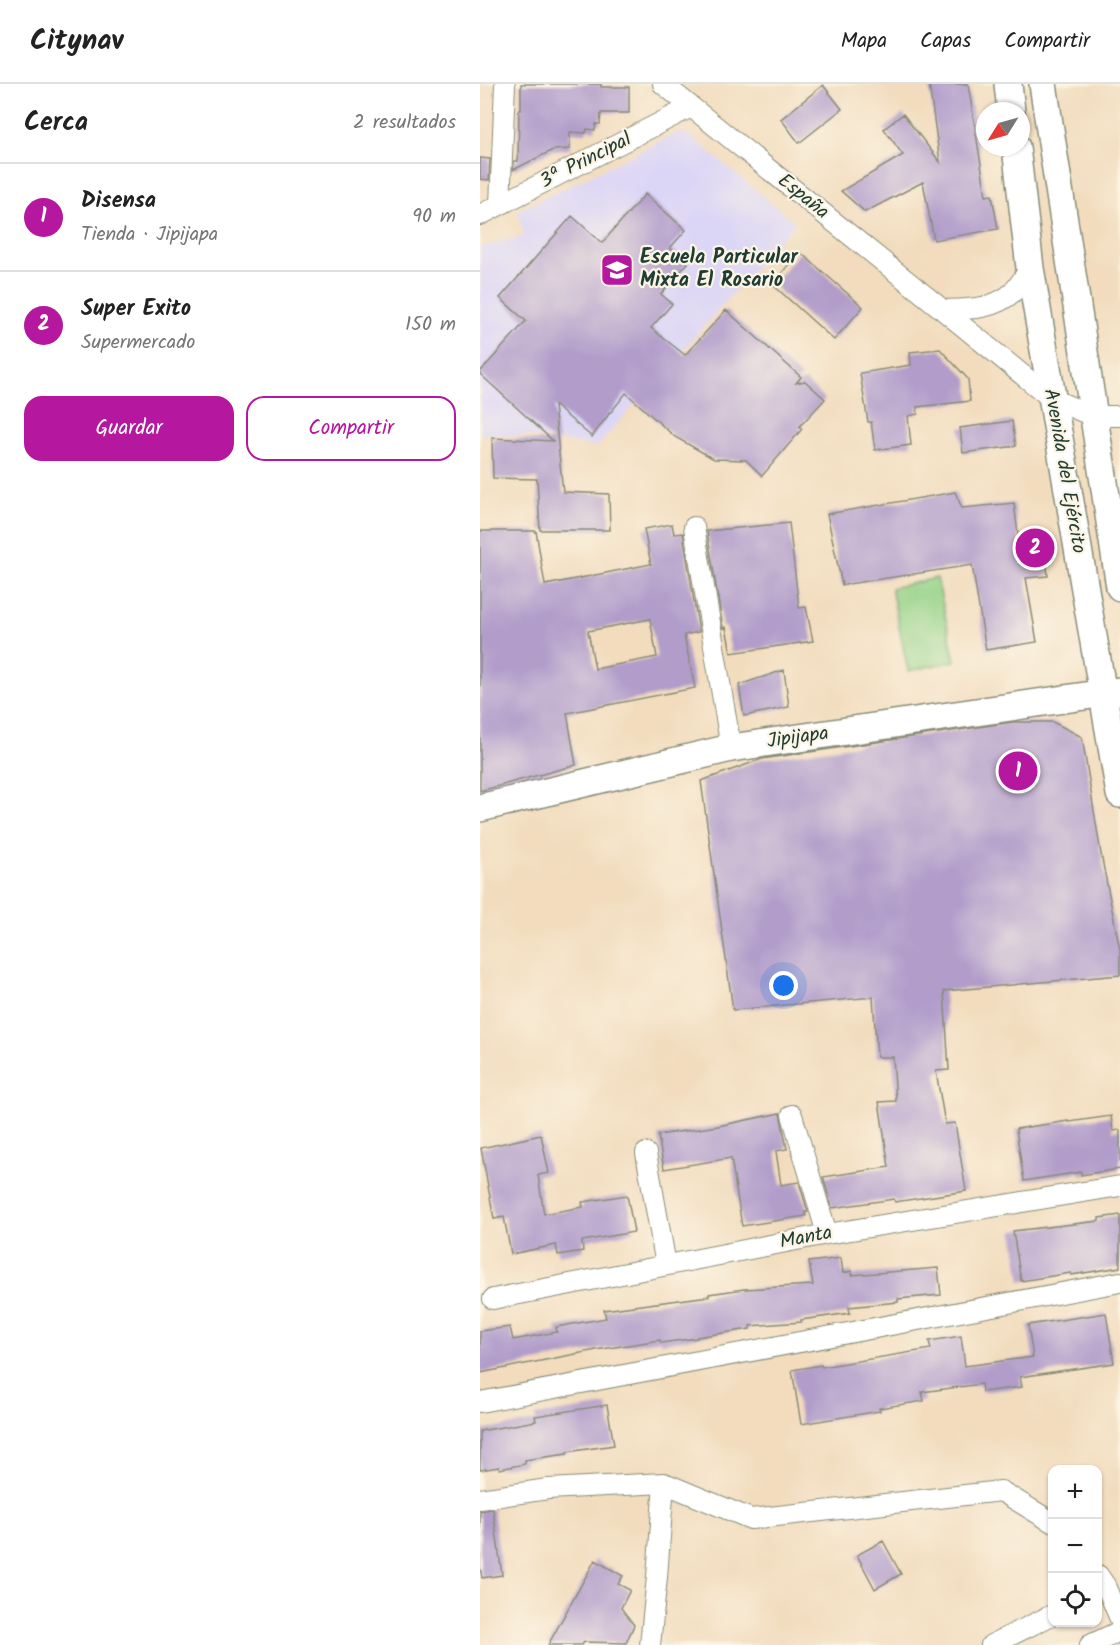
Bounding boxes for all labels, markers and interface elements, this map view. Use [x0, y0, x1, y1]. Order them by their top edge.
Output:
text: Citynav [30, 19, 123, 64]
text: Mapa [841, 25, 887, 58]
text: Capas [920, 25, 971, 58]
text: Compartir [1004, 25, 1090, 58]
text: Cerca [24, 102, 88, 144]
north arrow [976, 102, 1030, 156]
text: 2 resultados [353, 107, 456, 139]
street label: 3ª Principal [534, 124, 638, 198]
street label: España [770, 166, 836, 228]
text: Disensa [81, 184, 156, 219]
text: 1 [40, 201, 47, 233]
text: 90 m [412, 201, 456, 233]
text: Tienda · Jipijapa [81, 219, 218, 251]
place label: Escuela Particular Mixta El Rosario [640, 242, 798, 297]
school or university icon: Escuela Particular Mixta El Rosario [599, 252, 635, 288]
text: Super Exito [81, 292, 191, 327]
text: 2 [38, 309, 49, 341]
text: 150 m [405, 309, 456, 341]
text: Supermercado [81, 327, 195, 359]
street label: Avenida del Ejército [1034, 386, 1094, 556]
button: Guardar [24, 396, 234, 461]
button: Compartir [246, 396, 456, 461]
pin: 2 [1016, 526, 1054, 570]
street label: Jipijapa [765, 718, 831, 758]
pin: 1 [998, 748, 1038, 794]
your location [769, 971, 798, 1000]
street label: Manta [777, 1217, 835, 1259]
map controls [1048, 1465, 1102, 1627]
button: + [1048, 1465, 1102, 1519]
button: − [1048, 1519, 1102, 1573]
button: locate [1048, 1573, 1102, 1627]

